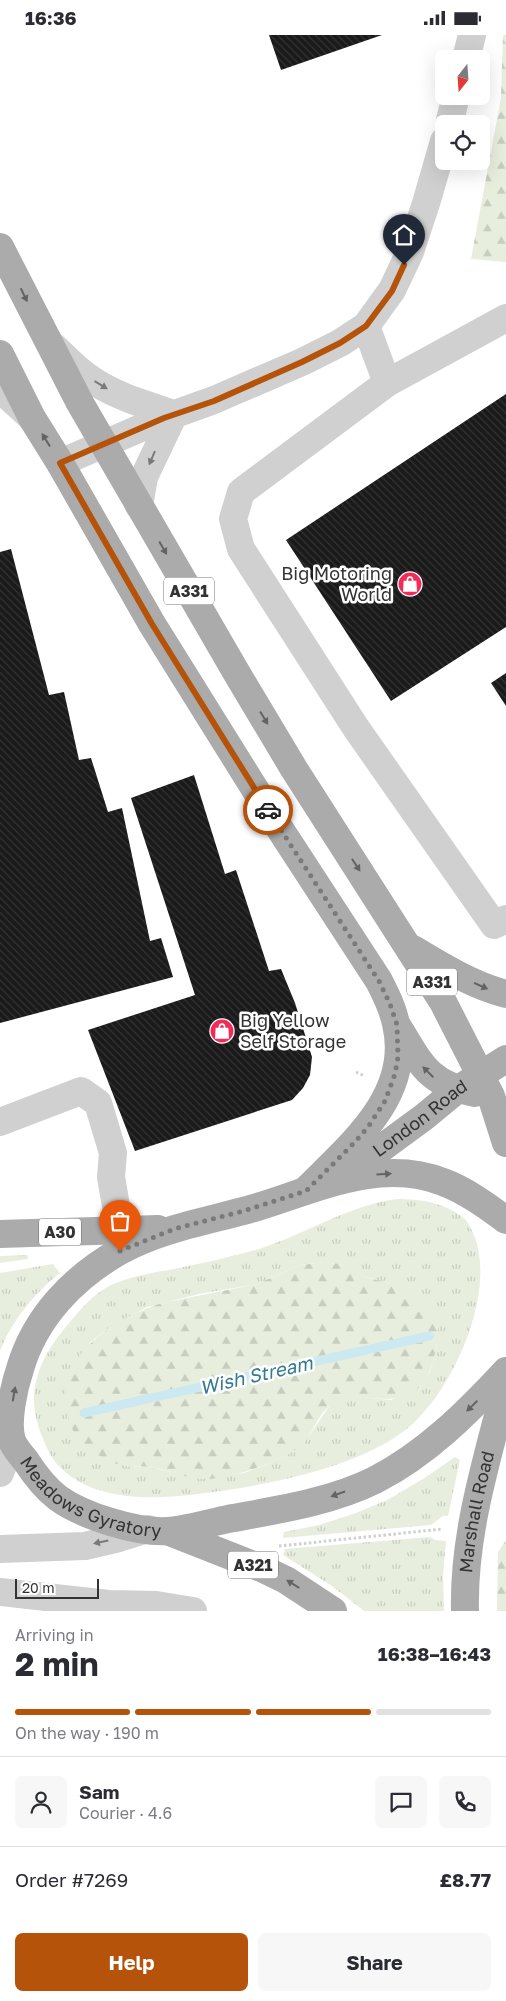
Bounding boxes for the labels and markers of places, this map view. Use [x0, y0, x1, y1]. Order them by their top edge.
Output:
pin [383, 214, 425, 265]
place label: Big Motoring World [281, 562, 392, 605]
shop icon: Big Motoring World [397, 571, 423, 597]
place label: Big Yellow Self Storage [240, 1009, 346, 1052]
shop icon: Big Yellow Self Storage [209, 1018, 235, 1044]
pin [99, 1200, 141, 1251]

